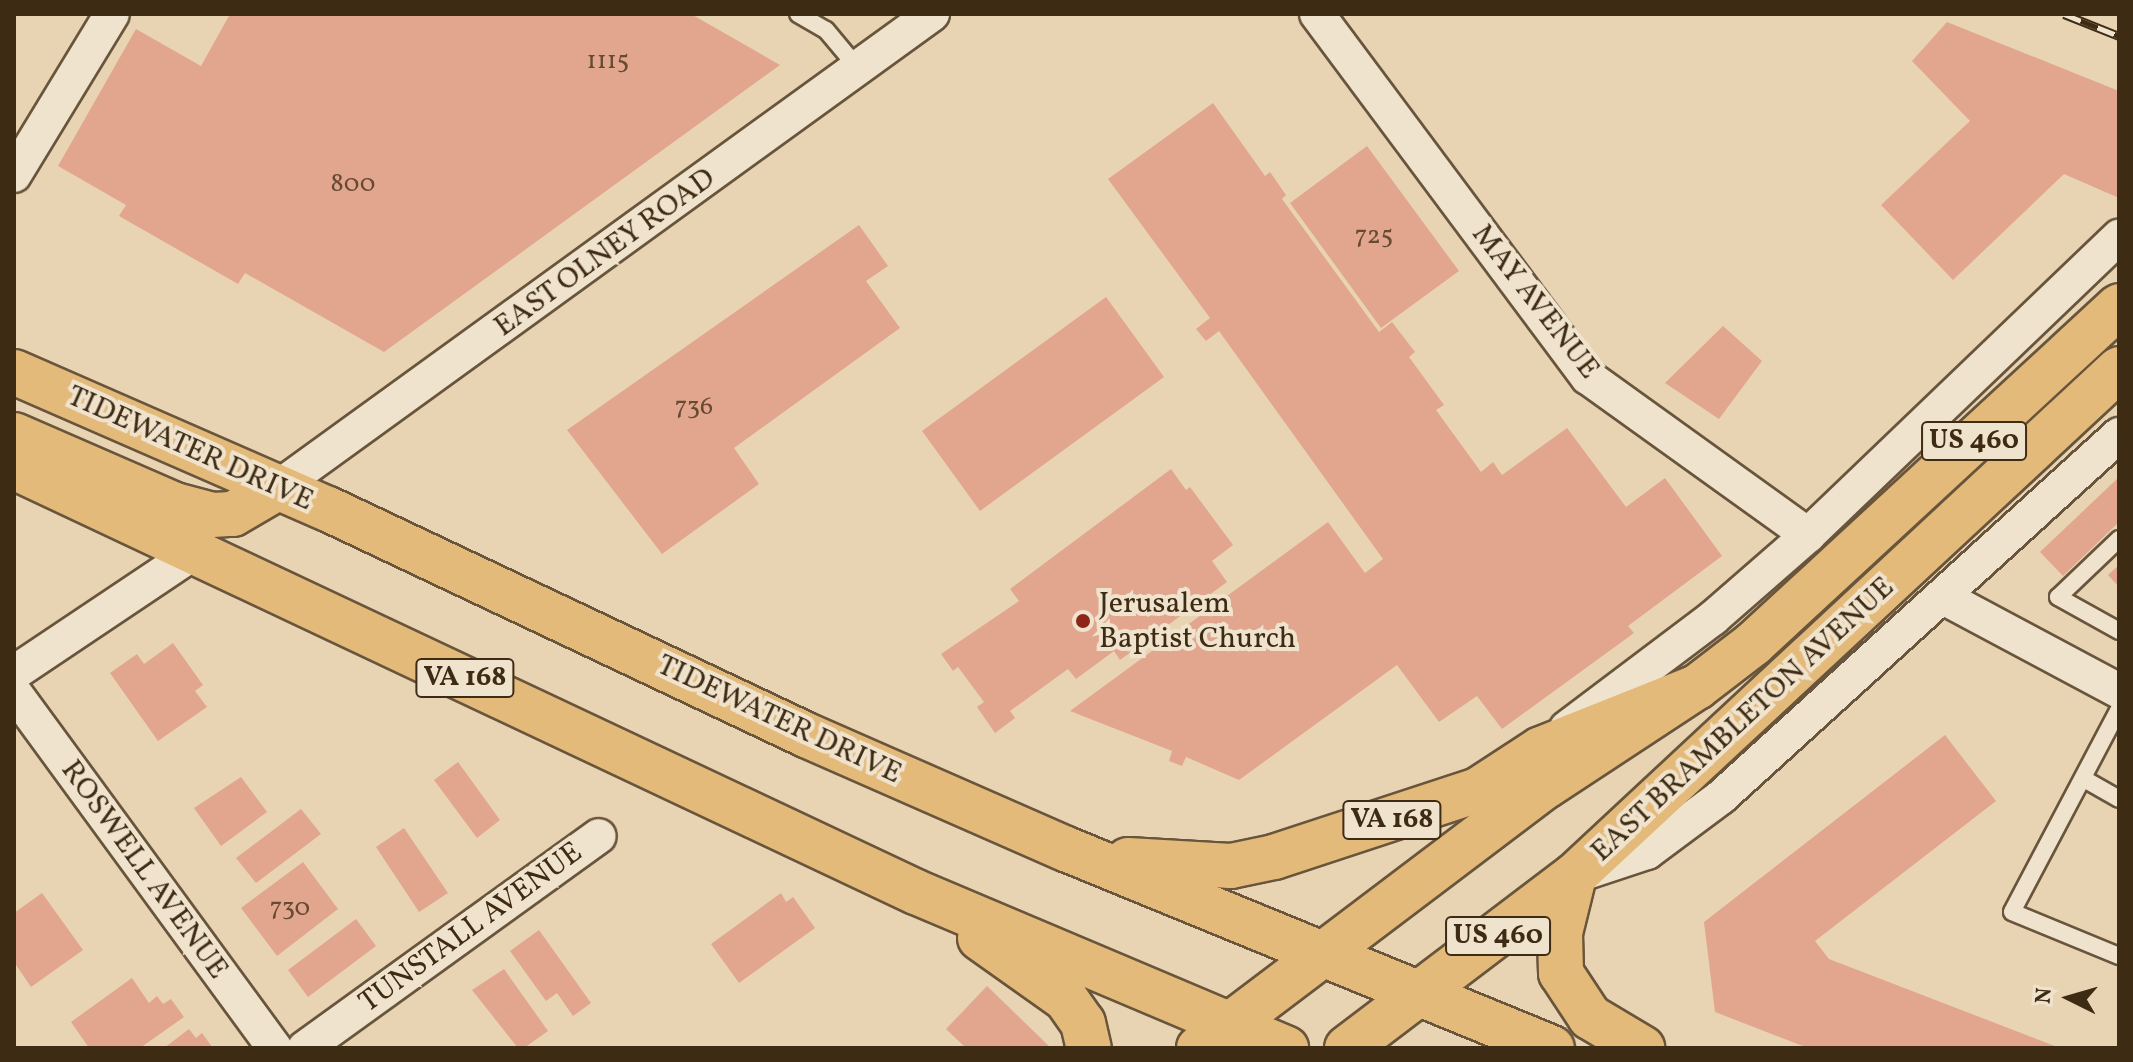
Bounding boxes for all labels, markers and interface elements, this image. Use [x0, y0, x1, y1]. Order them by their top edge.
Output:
house number: 1115 [587, 46, 629, 78]
street label: EAST OLNEY ROAD [487, 160, 723, 346]
house number: 800 [331, 169, 375, 201]
street label: MAY AVENUE [1463, 217, 1607, 387]
house number: 725 [1355, 221, 1393, 253]
street label: TIDEWATER DRIVE [61, 379, 319, 519]
house number: 736 [675, 392, 713, 424]
road number: US 460 [1920, 417, 2028, 465]
street label: EAST BRAMBLETON AVENUE [1584, 570, 1902, 870]
place label: Jerusalem Baptist Church [1099, 586, 1296, 656]
marker: Jerusalem Baptist Church [1074, 612, 1092, 630]
street label: TIDEWATER DRIVE [651, 648, 907, 792]
road number: VA 168 [415, 654, 515, 702]
street label: ROSWELL AVENUE [52, 753, 236, 987]
road number: VA 168 [1342, 796, 1442, 844]
street label: TUNSTALL AVENUE [352, 835, 590, 1021]
house number: 730 [270, 893, 310, 925]
road number: US 460 [1444, 912, 1552, 960]
north arrow [2029, 958, 2109, 1038]
text: N [2028, 987, 2061, 1005]

